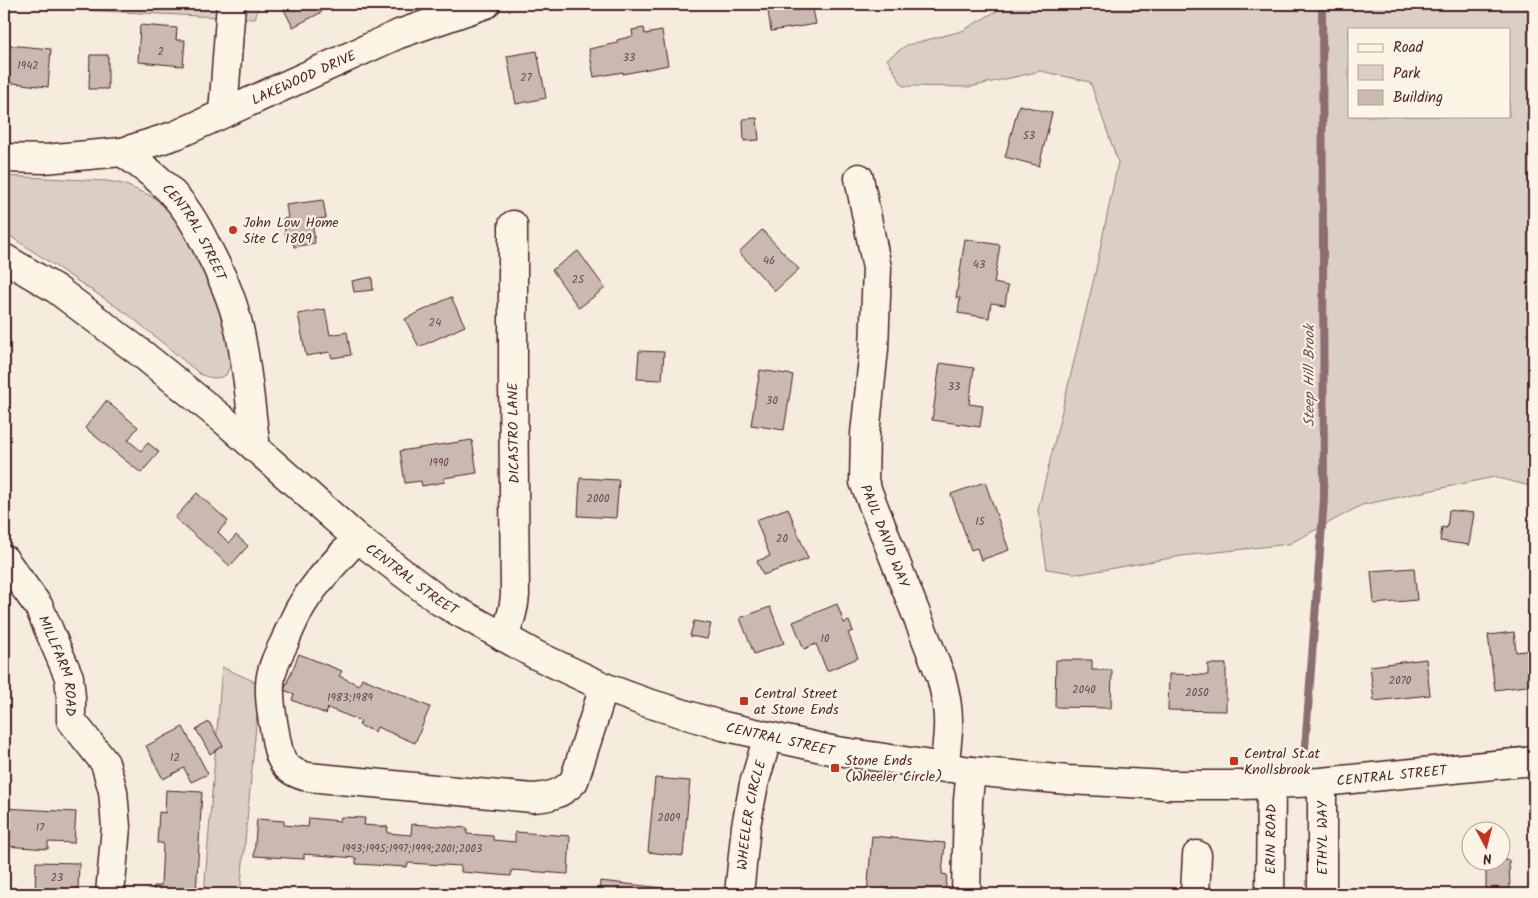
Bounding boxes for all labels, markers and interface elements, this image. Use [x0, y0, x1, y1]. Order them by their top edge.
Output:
legend [1348, 28, 1510, 118]
text: Road [1393, 36, 1424, 60]
house number: 2 [158, 43, 164, 61]
street label: LAKEWOOD DRIVE [248, 45, 361, 111]
house number: 33 [623, 49, 635, 67]
house number: 1942 [17, 57, 39, 75]
text: Park [1393, 62, 1421, 86]
house number: 27 [520, 69, 533, 87]
text: Building [1393, 86, 1443, 110]
house number: 53 [1023, 127, 1035, 145]
street label: CENTRAL STREET [156, 179, 232, 286]
place label: John Low Home Site C 1809 [243, 212, 339, 250]
marker: John Low Home Site C 1809 [227, 224, 239, 236]
house number: 46 [763, 252, 775, 270]
house number: 43 [973, 256, 985, 274]
house number: 25 [572, 271, 585, 289]
house number: 24 [429, 314, 441, 332]
water label: Steep Hill Brook [1298, 323, 1322, 427]
house number: 33 [948, 378, 960, 396]
street label: DICASTRO LANE [502, 381, 526, 484]
house number: 30 [766, 392, 778, 410]
house number: 1990 [429, 454, 449, 472]
street label: PAUL DAVID WAY [854, 481, 915, 592]
house number: 2000 [587, 490, 610, 508]
house number: 15 [975, 513, 986, 531]
house number: 20 [776, 530, 788, 548]
street label: CENTRAL STREET [360, 538, 463, 622]
street label: MILLFARM ROAD [32, 612, 81, 716]
house number: 10 [821, 630, 830, 648]
house number: 2070 [1389, 672, 1412, 690]
house number: 2040 [1072, 681, 1096, 699]
place label: Central Street at Stone Ends [754, 683, 839, 721]
house number: 2050 [1185, 684, 1209, 702]
house number: 1983;1989 [327, 689, 374, 707]
marker: Central Street at Stone Ends [738, 695, 750, 707]
street label: CENTRAL STREET [724, 717, 838, 763]
place label: Central St.at Knollsbrook [1244, 743, 1321, 781]
house number: 12 [170, 749, 180, 767]
place label: Stone Ends (Wheeler Circle) [845, 750, 942, 788]
marker: Central St.at Knollsbrook [1228, 755, 1240, 767]
street label: WHEELER CIRCLE [732, 757, 773, 871]
street label: CENTRAL STREET [1336, 760, 1449, 792]
marker: Stone Ends (Wheeler Circle) [829, 762, 841, 774]
street label: ETHYL WAY [1312, 800, 1334, 875]
street label: ERIN ROAD [1260, 804, 1283, 874]
house number: 2009 [658, 809, 681, 827]
house number: 17 [36, 819, 45, 837]
north arrow [1460, 820, 1510, 870]
house number: 1993;1995;1997;1999;2001;2003 [342, 840, 482, 858]
text: N [1482, 846, 1493, 869]
house number: 23 [51, 869, 63, 887]

